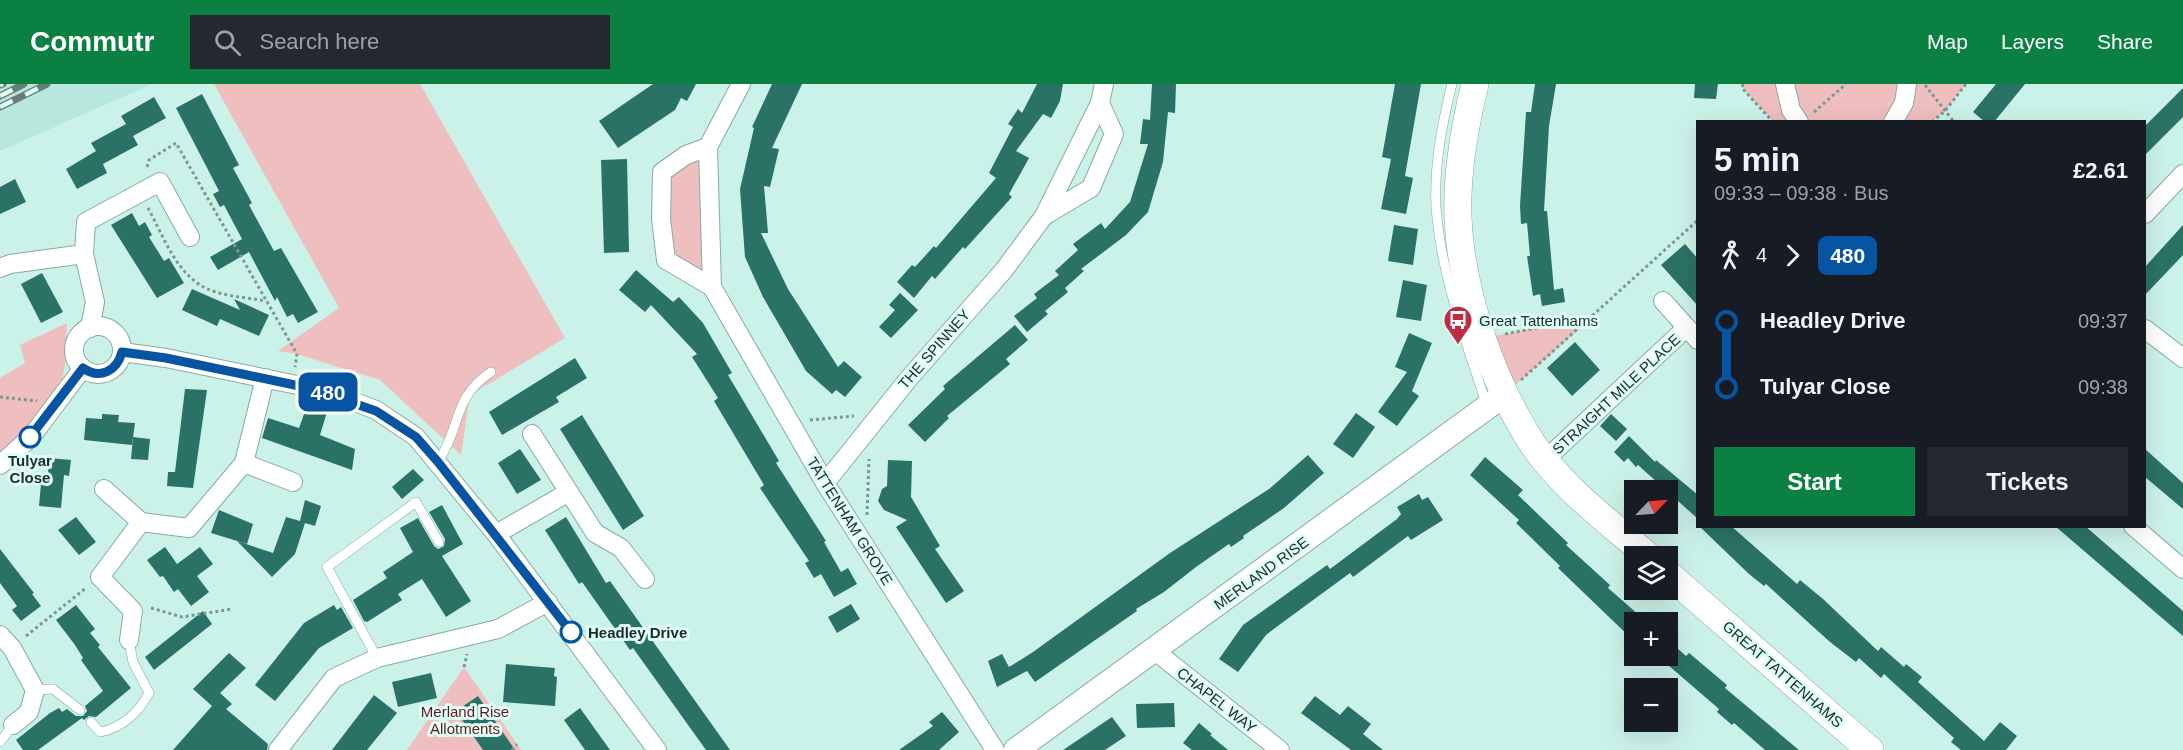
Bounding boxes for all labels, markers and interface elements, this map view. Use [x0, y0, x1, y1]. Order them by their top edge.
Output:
search box [190, 15, 610, 69]
text: Commutr [30, 26, 154, 57]
icon: search [211, 26, 244, 59]
text: Search here [259, 29, 379, 54]
text: Map [1927, 30, 1968, 53]
text: Layers [2001, 30, 2064, 53]
text: Share [2097, 30, 2153, 53]
text: 5 min [1714, 141, 1800, 178]
text: £2.61 [2073, 158, 2128, 183]
text: 09:33 – 09:38 · Bus [1714, 182, 1889, 204]
icon: walk [1714, 239, 1747, 272]
icon: forward [1776, 239, 1809, 272]
text: 4 [1756, 244, 1767, 266]
text: 480 [1830, 244, 1865, 267]
bus stop icon: Great Tattenhams [1442, 304, 1474, 346]
street label: THE SPINNEY [895, 306, 973, 392]
text: Headley Drive [1760, 308, 1906, 333]
text: 09:37 [2078, 310, 2128, 332]
place label: Great Tattenhams [1479, 312, 1598, 329]
street label: STRAIGHT MILE PLACE [1549, 330, 1683, 458]
line badge: 480 [294, 372, 362, 412]
text: Tulyar Close [1760, 374, 1890, 399]
text: 09:38 [2078, 376, 2128, 398]
text: 480 [310, 381, 346, 404]
marker: Tulyar Close [19, 426, 41, 448]
button: Start [1714, 447, 1915, 516]
button: Tickets [1927, 447, 2128, 516]
place label: Tulyar Close [8, 452, 52, 486]
street label: TATTENHAM GROVE [804, 454, 896, 588]
north arrow [1624, 480, 1678, 534]
map controls [1624, 480, 1678, 732]
street label: MERLAND RISE [1210, 533, 1312, 613]
button: layers [1624, 546, 1678, 600]
button: + [1624, 612, 1678, 666]
street label: GREAT TATTENHAMS [1719, 617, 1847, 731]
marker: Headley Drive [560, 621, 582, 643]
place label: Headley Drive [588, 624, 687, 641]
street label: CHAPEL WAY [1174, 664, 1260, 736]
button: − [1624, 678, 1678, 732]
park label: Merland Rise Allotments [421, 703, 509, 737]

